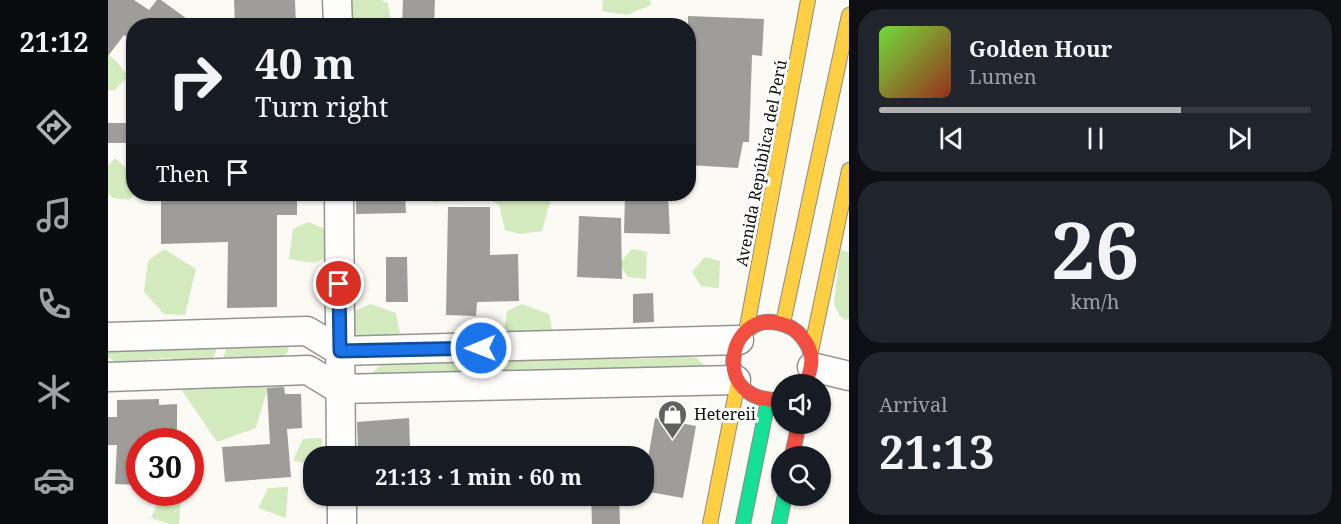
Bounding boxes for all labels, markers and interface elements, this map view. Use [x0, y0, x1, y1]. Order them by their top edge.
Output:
text: 21:12 [19, 23, 89, 60]
text: Golden Hour [969, 33, 1112, 63]
text: 40 m [255, 34, 355, 91]
icon: right [156, 42, 234, 120]
street label: Avenida República del Perú [730, 58, 792, 268]
text: Lumen [969, 63, 1037, 90]
text: Turn right [255, 88, 388, 125]
icon: directions [33, 106, 75, 148]
icon: previous [935, 122, 968, 155]
icon: pause [1079, 122, 1112, 155]
icon: next [1223, 122, 1256, 155]
icon: arrive [221, 156, 254, 189]
text: Then [156, 158, 209, 188]
icon: music [33, 194, 75, 236]
text: 26 [1051, 196, 1139, 302]
pin [313, 258, 364, 309]
icon: arrive [322, 267, 355, 300]
icon: phone [33, 283, 75, 325]
text: km/h [1070, 288, 1120, 315]
position arrow [449, 316, 513, 380]
icon: climate [33, 371, 75, 413]
map controls [771, 374, 831, 506]
button: sound [771, 374, 831, 434]
text: Arrival [879, 391, 947, 418]
shop icon: Hetereii [657, 398, 689, 440]
place label: Hetereii [694, 403, 756, 425]
text: 21:13 [879, 421, 994, 482]
speed limit sign: 30 [126, 428, 204, 506]
button: search [771, 446, 831, 506]
icon: car [33, 459, 75, 501]
text: 21:13 · 1 min · 60 m [375, 461, 582, 491]

